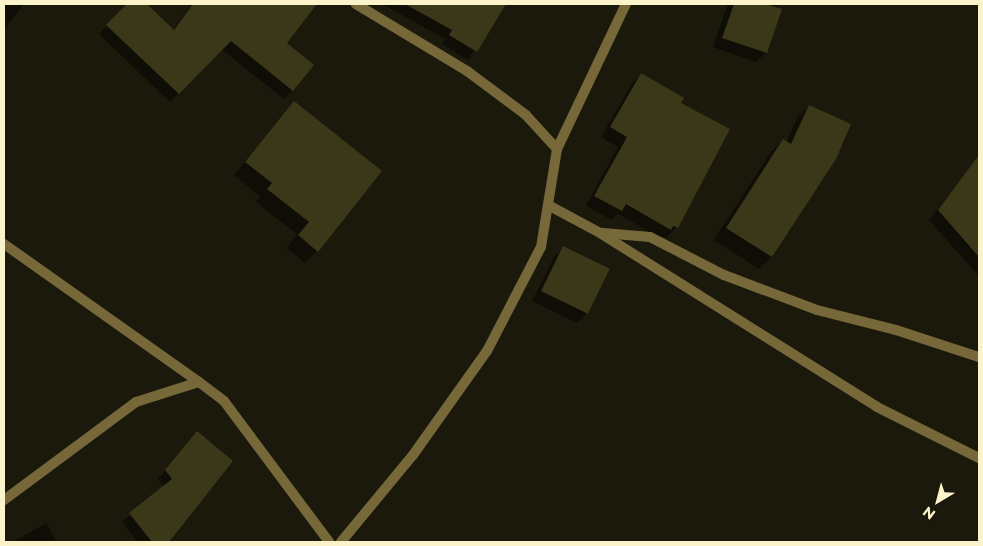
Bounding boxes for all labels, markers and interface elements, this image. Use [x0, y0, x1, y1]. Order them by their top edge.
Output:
north arrow [913, 476, 963, 526]
text: N [919, 502, 939, 524]

